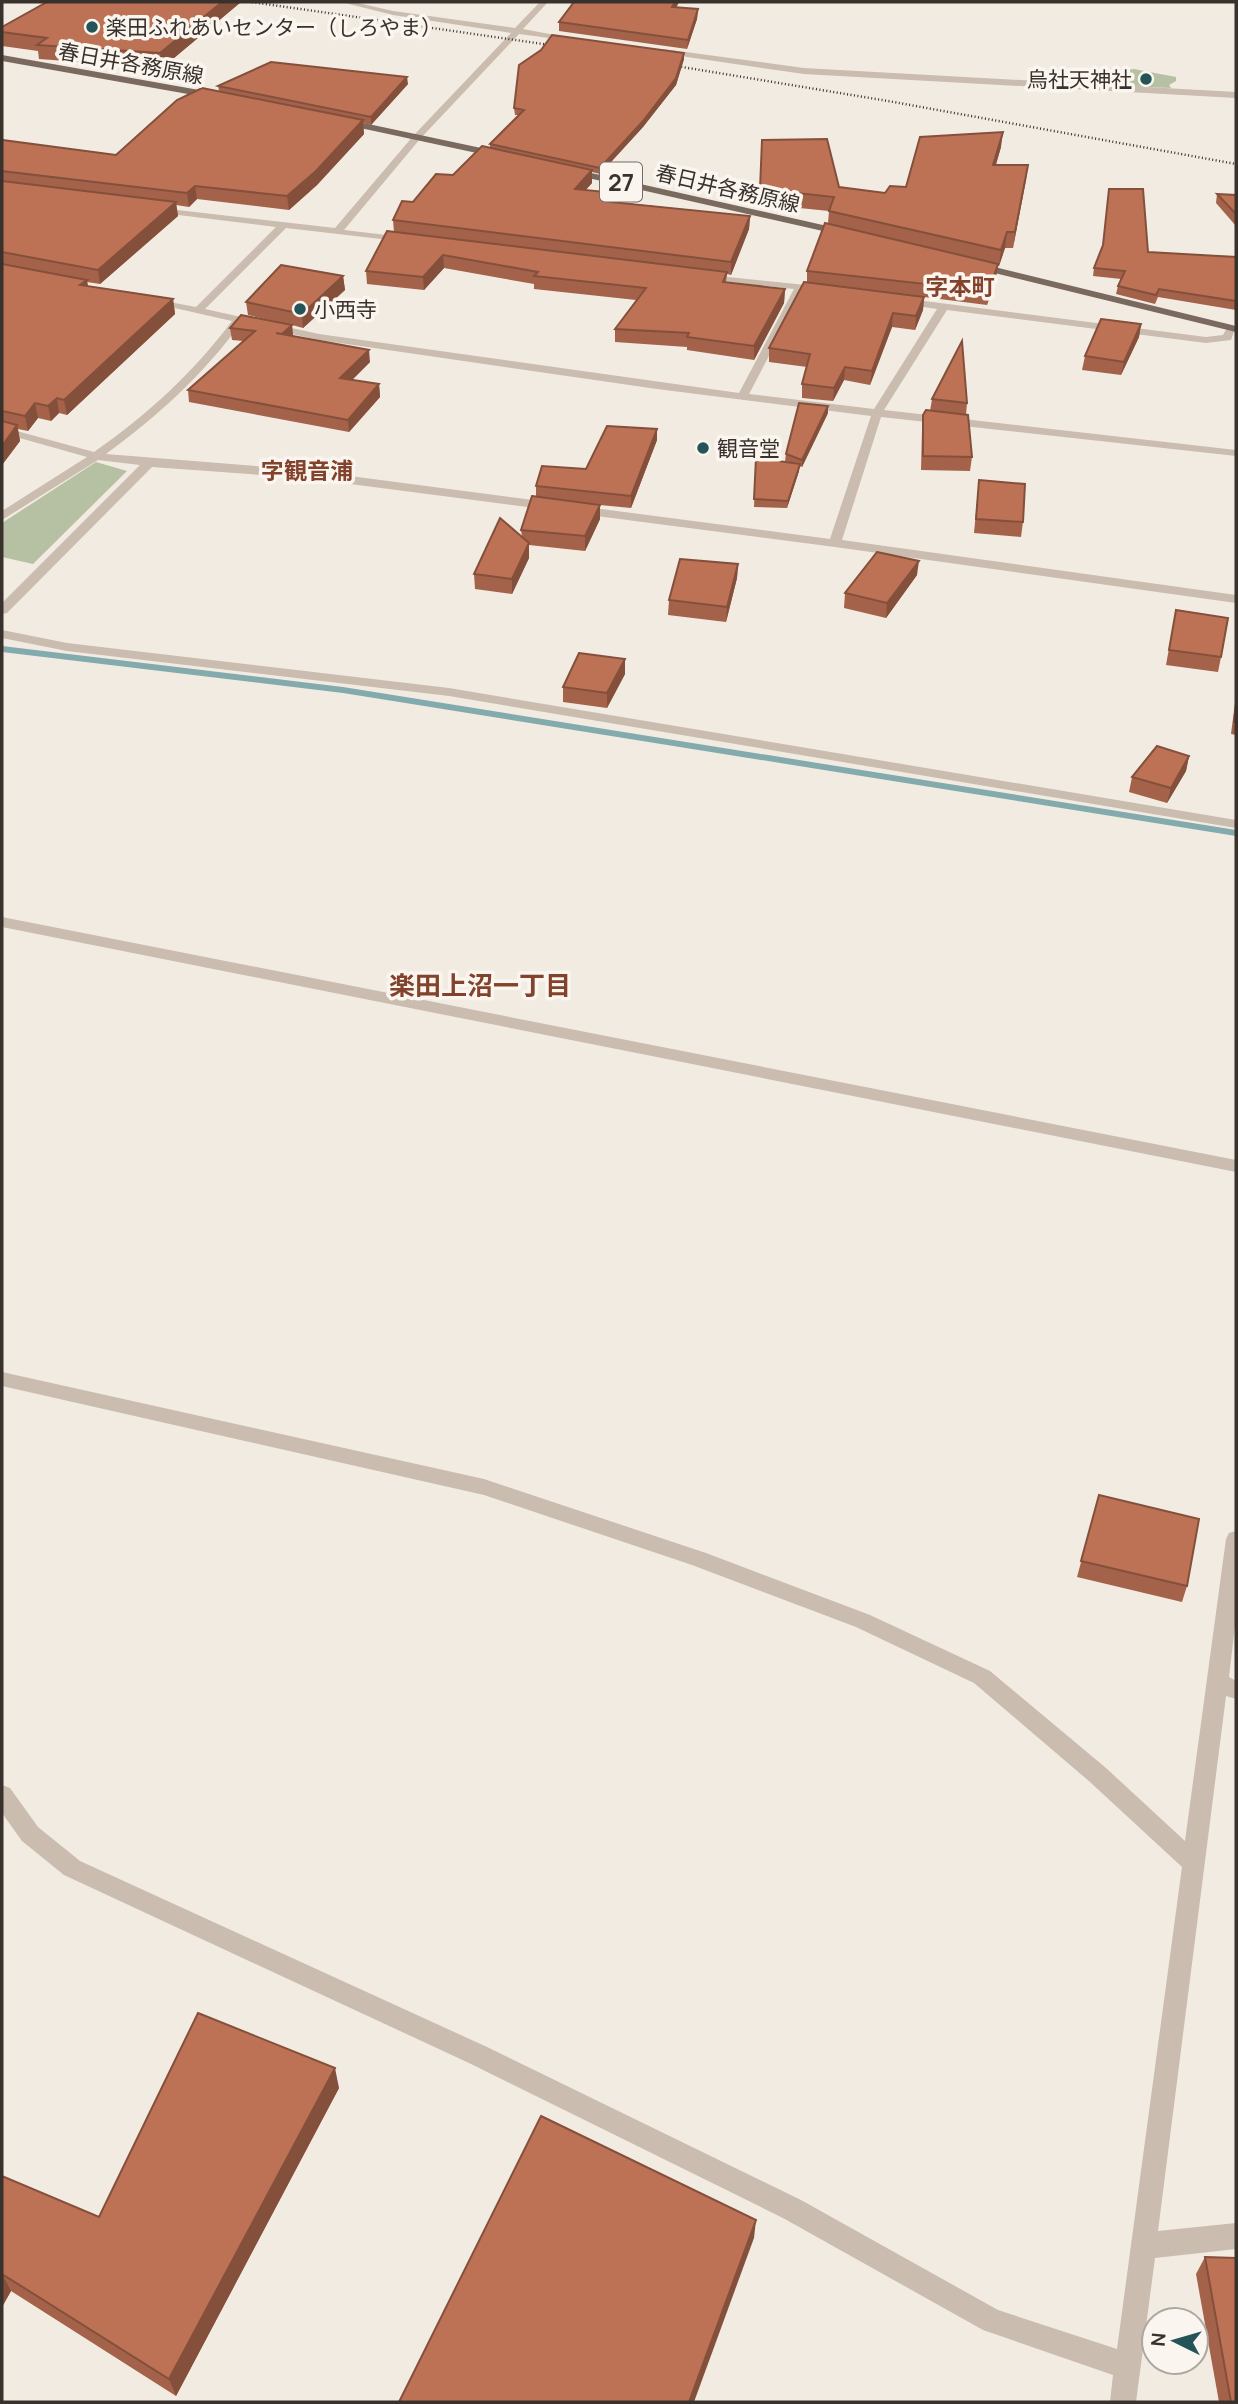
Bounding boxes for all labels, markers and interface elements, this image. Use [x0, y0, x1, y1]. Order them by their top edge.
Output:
place label: 楽田ふれあいセンター（しろやま） [106, 13, 442, 41]
marker: 楽田ふれあいセンター（しろやま） [84, 19, 100, 35]
street label: 春日井各務原線 [56, 36, 206, 90]
place label: 烏社天神社 [1027, 65, 1132, 93]
marker: 烏社天神社 [1138, 71, 1154, 87]
street label: 春日井各務原線 [653, 158, 803, 218]
road number: 27 [600, 162, 642, 202]
district label: 字本町 [926, 270, 995, 302]
place label: 小西寺 [314, 295, 377, 323]
marker: 小西寺 [292, 301, 308, 317]
place label: 観音堂 [717, 434, 780, 462]
marker: 観音堂 [695, 440, 711, 456]
district label: 字観音浦 [261, 454, 353, 486]
district label: 楽田上沼一丁目 [389, 967, 571, 1003]
north arrow [1140, 2306, 1210, 2376]
text: N [1145, 2332, 1172, 2347]

